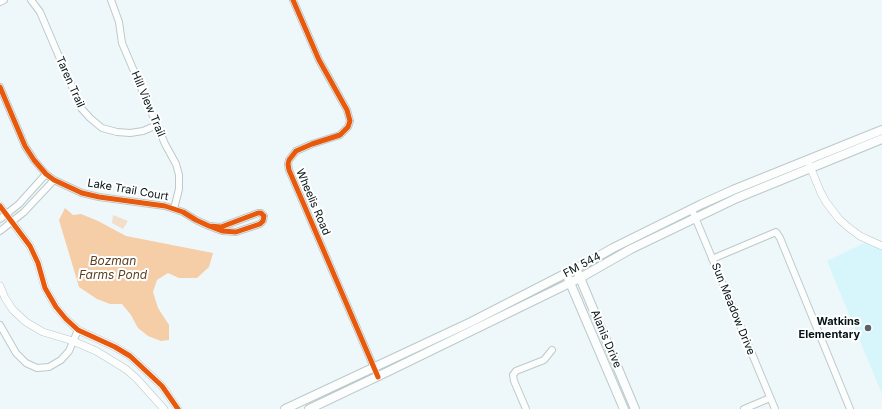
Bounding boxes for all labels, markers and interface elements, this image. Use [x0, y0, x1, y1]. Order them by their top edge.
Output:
street label: Taren Trail [53, 54, 87, 110]
street label: Hill View Trail [128, 69, 168, 139]
street label: Wheelis Road [293, 167, 333, 237]
street label: Lake Trail Court [86, 176, 170, 204]
street label: FM 544 [561, 250, 603, 280]
water label: Bozman Farms Pond [79, 254, 147, 282]
street label: Sun Meadow Drive [708, 261, 758, 357]
street label: Alanis Drive [588, 308, 624, 370]
place label: Watkins Elementary [799, 315, 860, 341]
marker: Watkins Elementary [863, 323, 873, 333]

